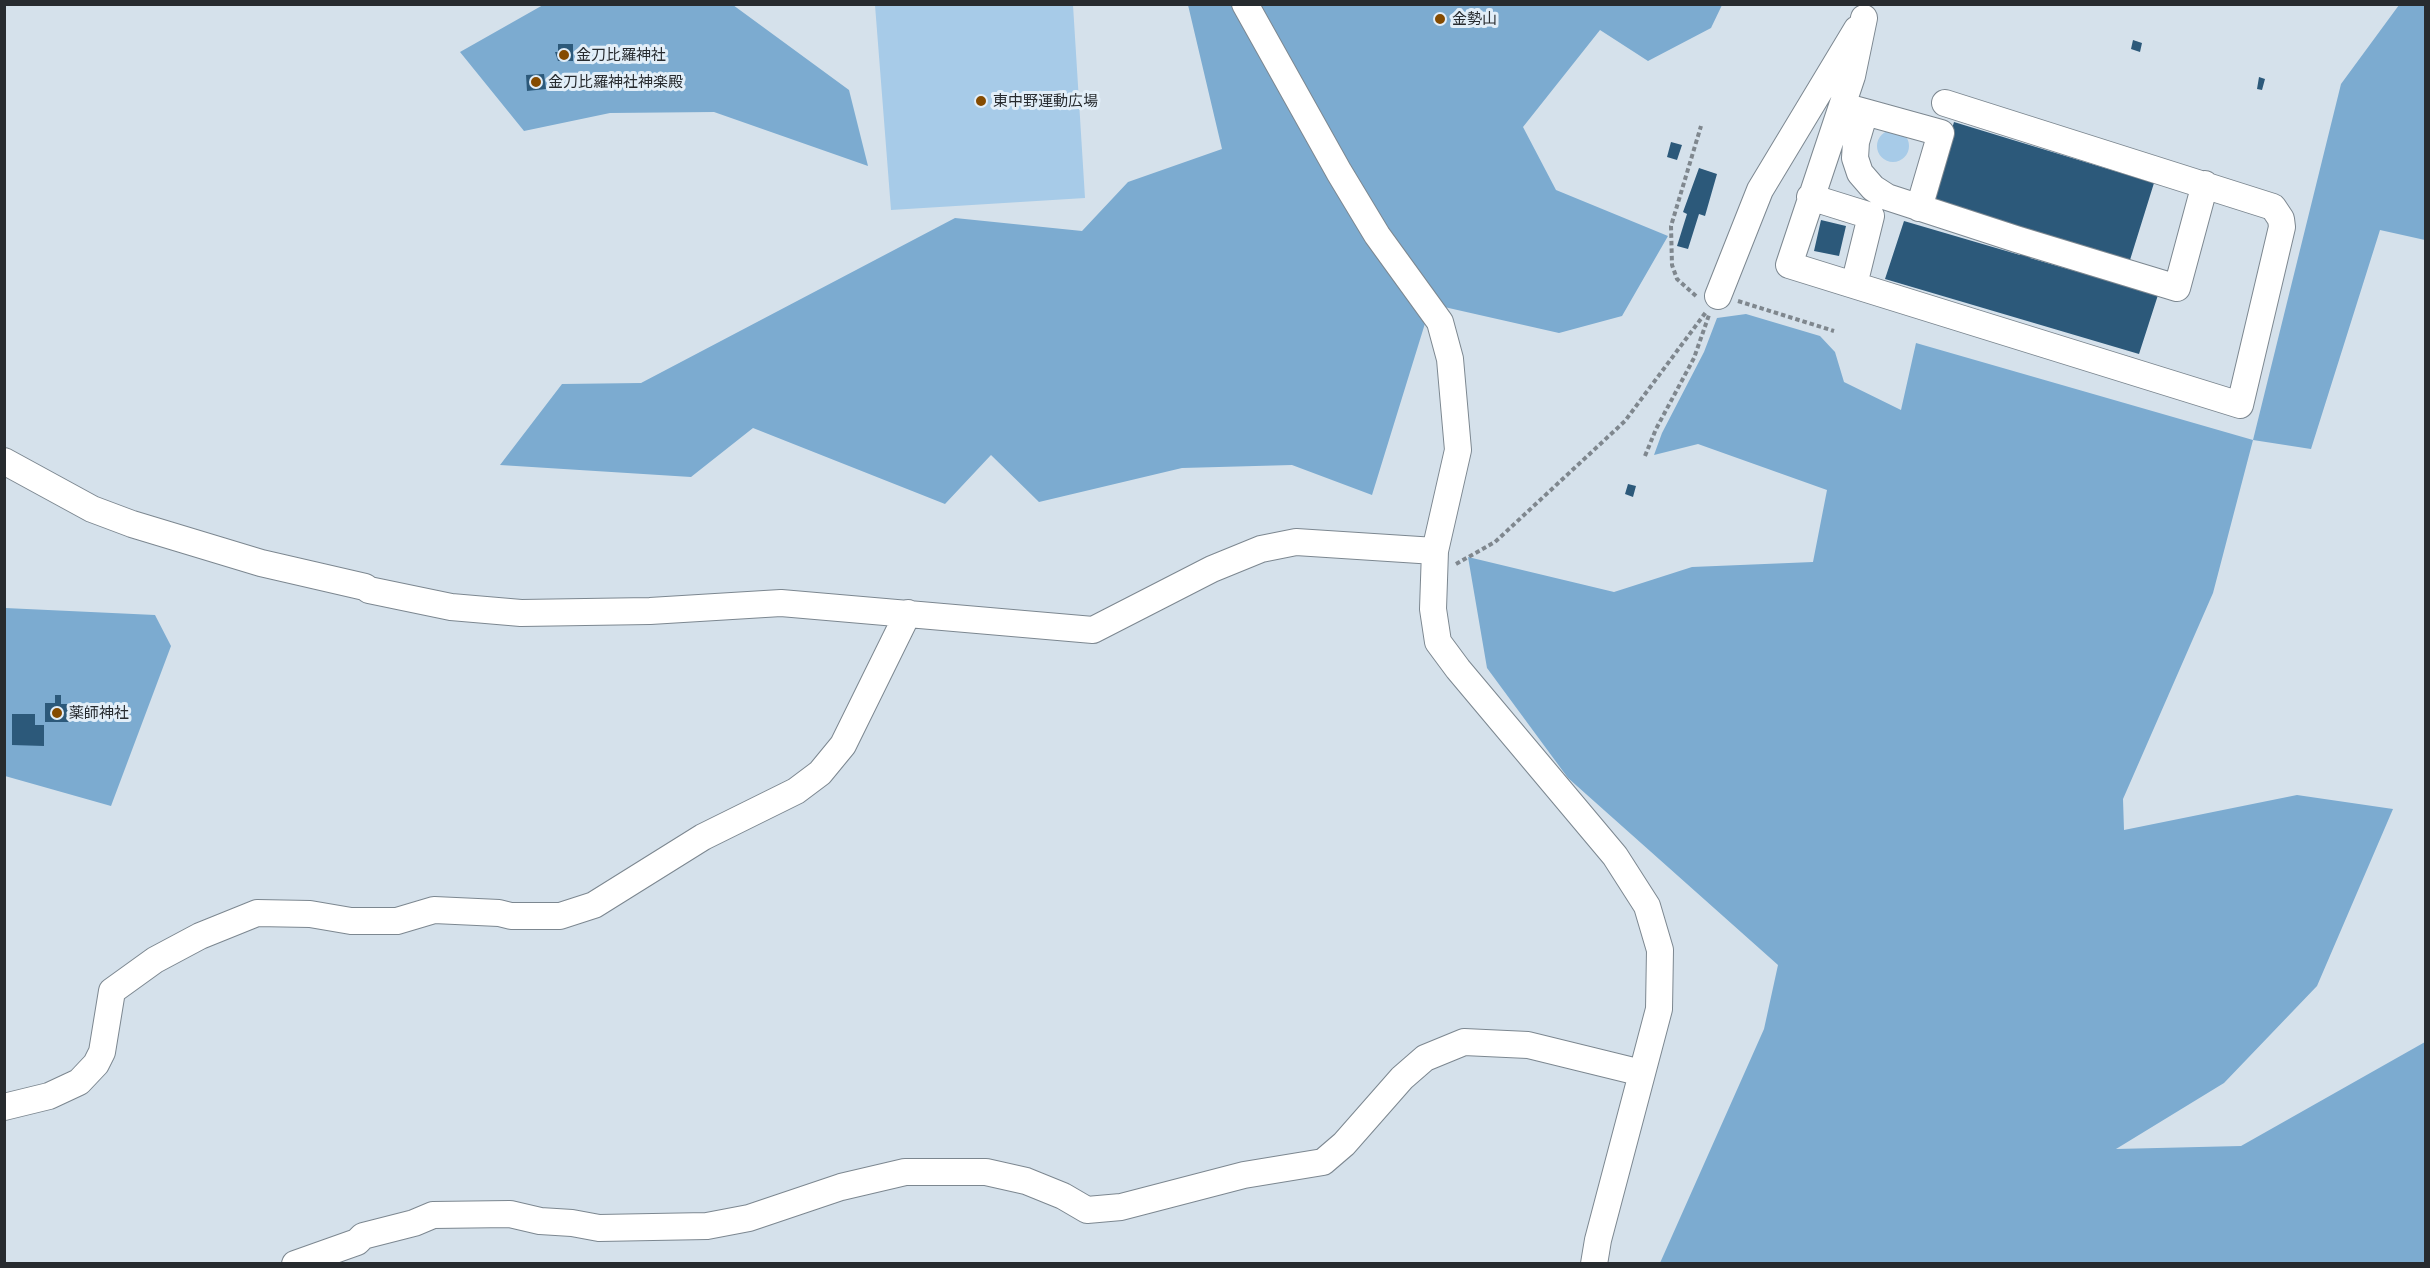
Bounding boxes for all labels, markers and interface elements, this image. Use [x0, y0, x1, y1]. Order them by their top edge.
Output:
place label: 金勢山 [1452, 10, 1497, 28]
marker: 金勢山 [1433, 12, 1447, 26]
place label: 金刀比羅神社 [576, 46, 666, 64]
marker: 金刀比羅神社 [557, 48, 571, 62]
place label: 金刀比羅神社神楽殿 [548, 73, 683, 91]
marker: 金刀比羅神社神楽殿 [529, 75, 543, 89]
place label: 東中野運動広場 [993, 92, 1098, 110]
marker: 東中野運動広場 [974, 94, 988, 108]
place label: 薬師神社 [69, 704, 129, 722]
marker: 薬師神社 [50, 706, 64, 720]

